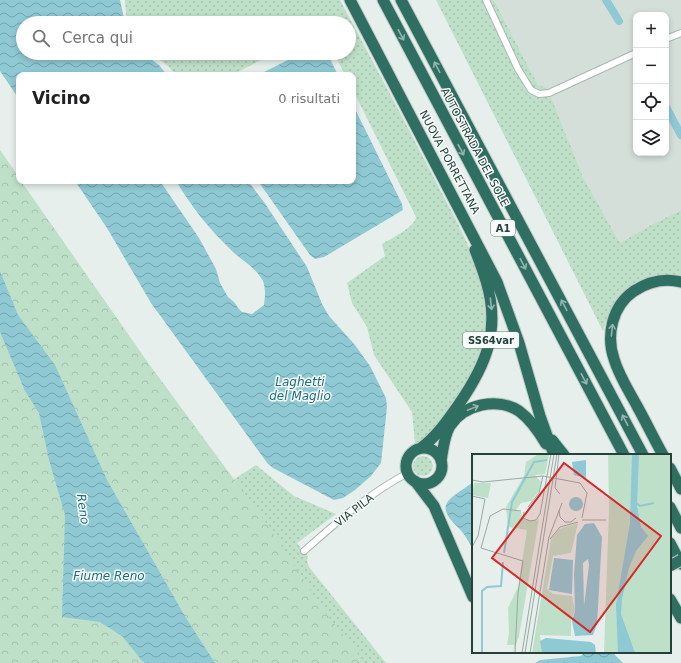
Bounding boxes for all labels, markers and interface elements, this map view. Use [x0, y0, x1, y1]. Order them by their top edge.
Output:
map controls [633, 12, 669, 156]
button: + [633, 12, 669, 48]
search box [16, 16, 356, 60]
icon: search [30, 27, 52, 49]
one-way arrow [398, 28, 405, 40]
text: Cerca qui [62, 29, 133, 47]
button: − [633, 48, 669, 84]
one-way arrow [432, 62, 440, 74]
button: locate [633, 84, 669, 120]
street label: AUTOSTRADA DEL SOLE [438, 86, 511, 209]
text: Vicino [32, 88, 90, 108]
text: 0 risultati [278, 91, 340, 106]
street label: NUOVA PORRETTANA [417, 108, 483, 217]
button: layers [633, 120, 669, 156]
one-way arrow [458, 143, 466, 155]
road number: A1 [491, 220, 515, 236]
one-way arrow [520, 258, 527, 270]
one-way arrow [487, 297, 495, 310]
one-way arrow [560, 300, 567, 312]
one-way arrow [608, 324, 615, 337]
road number: SS64var [463, 332, 519, 348]
one-way arrow [581, 373, 588, 385]
water label: Laghetti del Maglio [269, 375, 331, 403]
one-way arrow [467, 403, 479, 411]
one-way arrow [620, 415, 628, 427]
inset map [472, 454, 671, 653]
street label: VIA PILA [332, 491, 377, 530]
water label: Reno [74, 493, 92, 525]
water label: Fiume Reno [73, 569, 145, 583]

